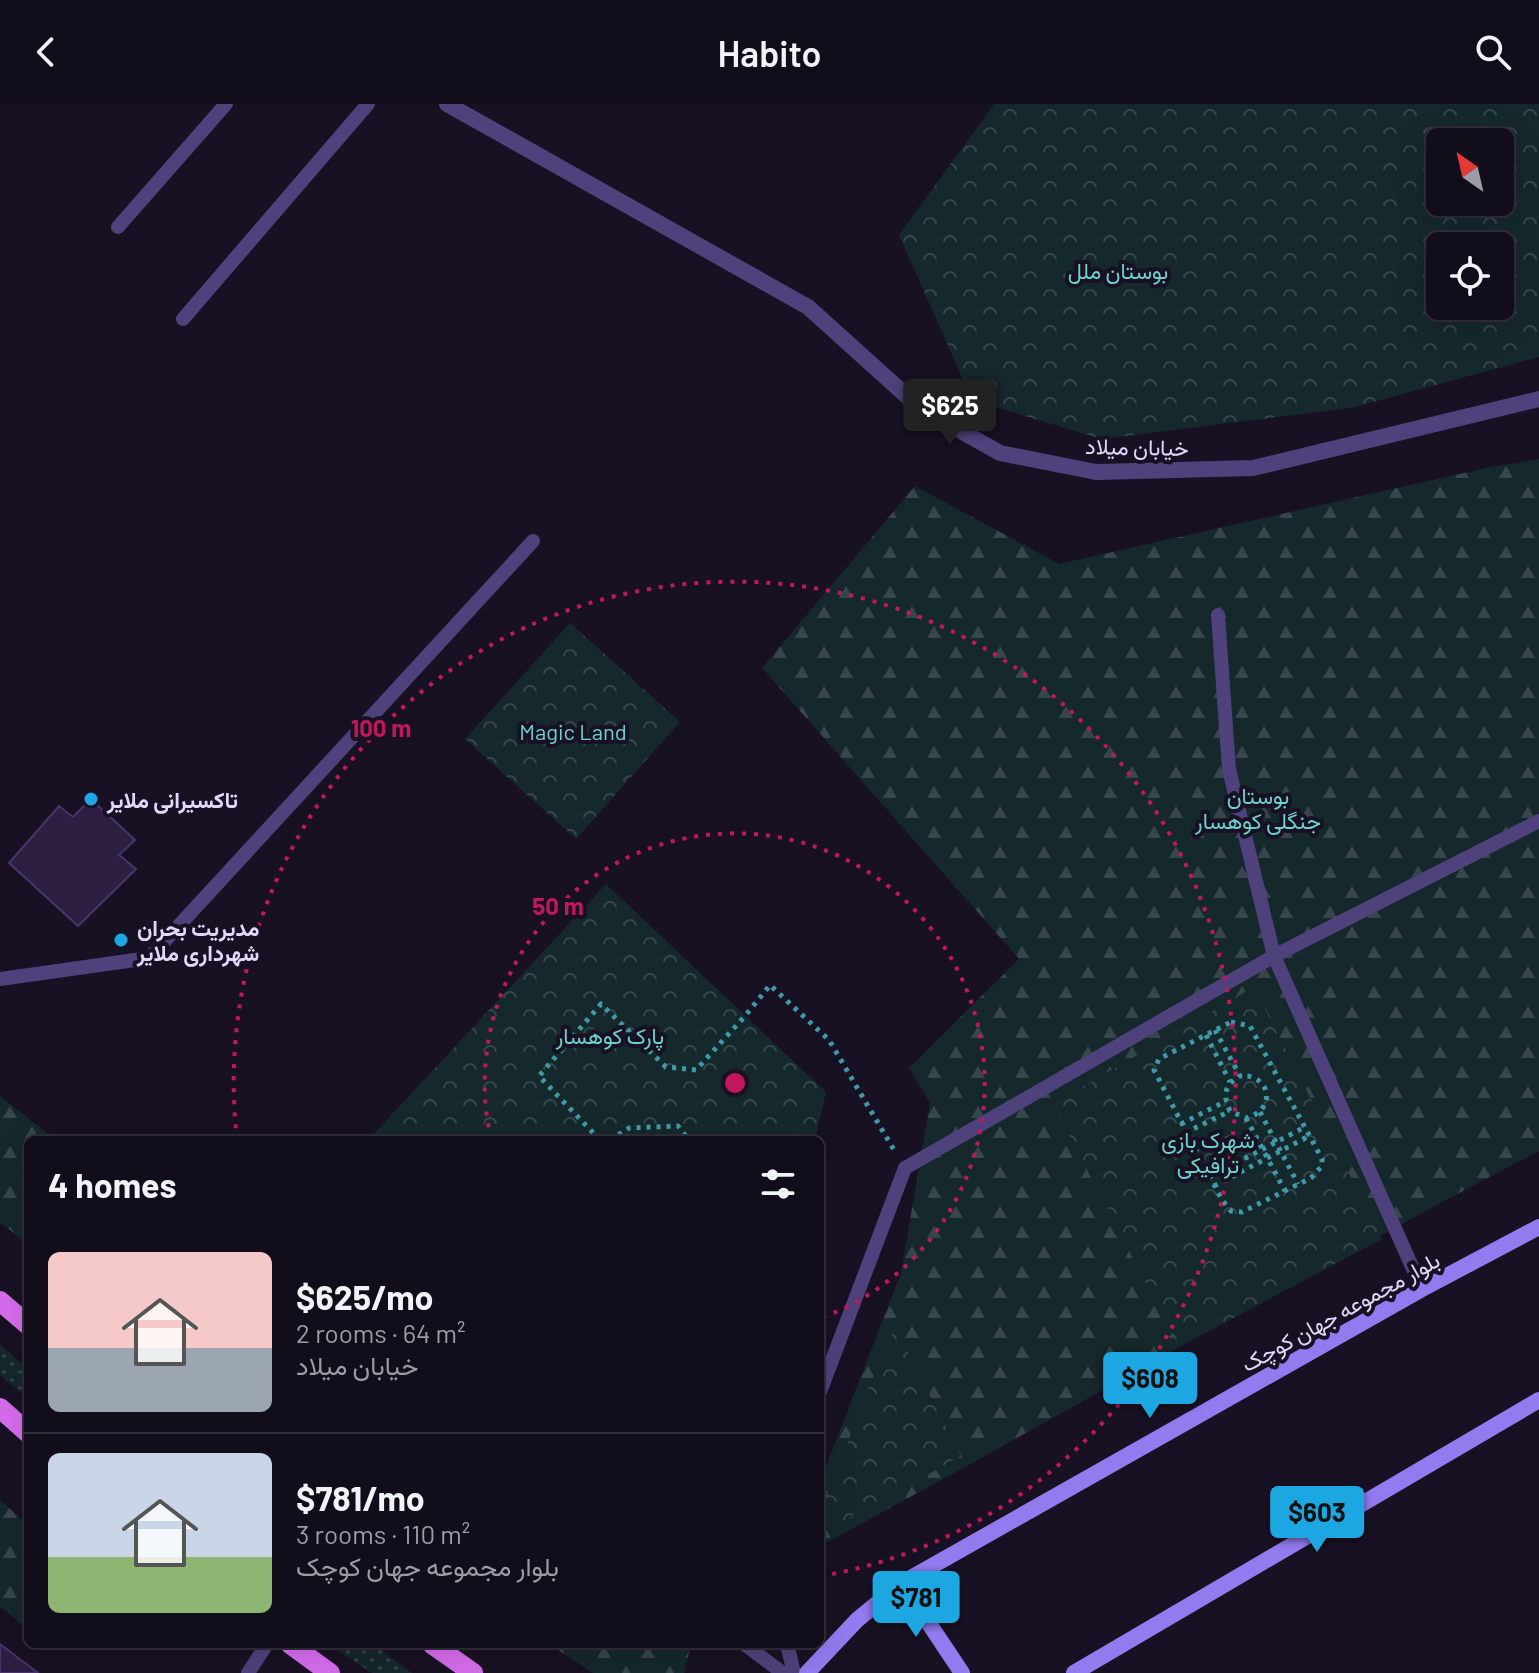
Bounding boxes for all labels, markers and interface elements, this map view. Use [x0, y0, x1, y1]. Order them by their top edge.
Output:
icon: back [24, 30, 68, 74]
icon: search [1471, 30, 1515, 74]
text: Habito [717, 31, 822, 74]
north arrow [1426, 128, 1514, 216]
map controls [1426, 128, 1514, 320]
button: locate [1426, 232, 1514, 320]
park label: بوستان ملل [1068, 257, 1168, 285]
pin: $625 [903, 379, 997, 447]
text: $625 [921, 389, 979, 420]
street label: خیابان میلاد [1085, 432, 1189, 461]
text: 100 m [351, 713, 411, 742]
park label: Magic Land [519, 718, 627, 744]
park label: بوستان جنگلی کوهسار [1194, 782, 1321, 835]
place label: تاکسیرانی ملایر [106, 786, 238, 814]
marker: تاکسیرانی ملایر [82, 790, 100, 808]
text: 50 m [532, 891, 584, 920]
place label: مدیریت بحران شهرداری ملایر [136, 914, 260, 967]
marker: مدیریت بحران شهرداری ملایر [112, 931, 130, 949]
park label: پارک کوهسار [555, 1022, 664, 1051]
centre of rings [721, 1069, 749, 1097]
park label: شهرک بازی ترافیکی [1161, 1126, 1255, 1179]
icon: filters [756, 1162, 800, 1206]
text: 4 homes [48, 1164, 177, 1205]
street label: بلوار مجموعه جهان کوچک [1236, 1246, 1445, 1379]
text: $625/mo [296, 1276, 433, 1317]
icon: home [112, 1284, 208, 1380]
text: 2 rooms · 64 m² [296, 1317, 466, 1348]
text: خیابان میلاد [296, 1349, 418, 1380]
pin: $608 [1103, 1352, 1197, 1420]
text: $608 [1121, 1362, 1179, 1393]
text: $781/mo [296, 1477, 425, 1518]
icon: home [112, 1485, 208, 1581]
pin: $603 [1270, 1486, 1364, 1554]
text: $603 [1288, 1496, 1346, 1527]
text: 3 rooms · 110 m² [296, 1518, 470, 1549]
text: بلوار مجموعه جهان کوچک [296, 1550, 559, 1581]
pin: $781 [869, 1571, 963, 1639]
text: $781 [891, 1581, 941, 1612]

